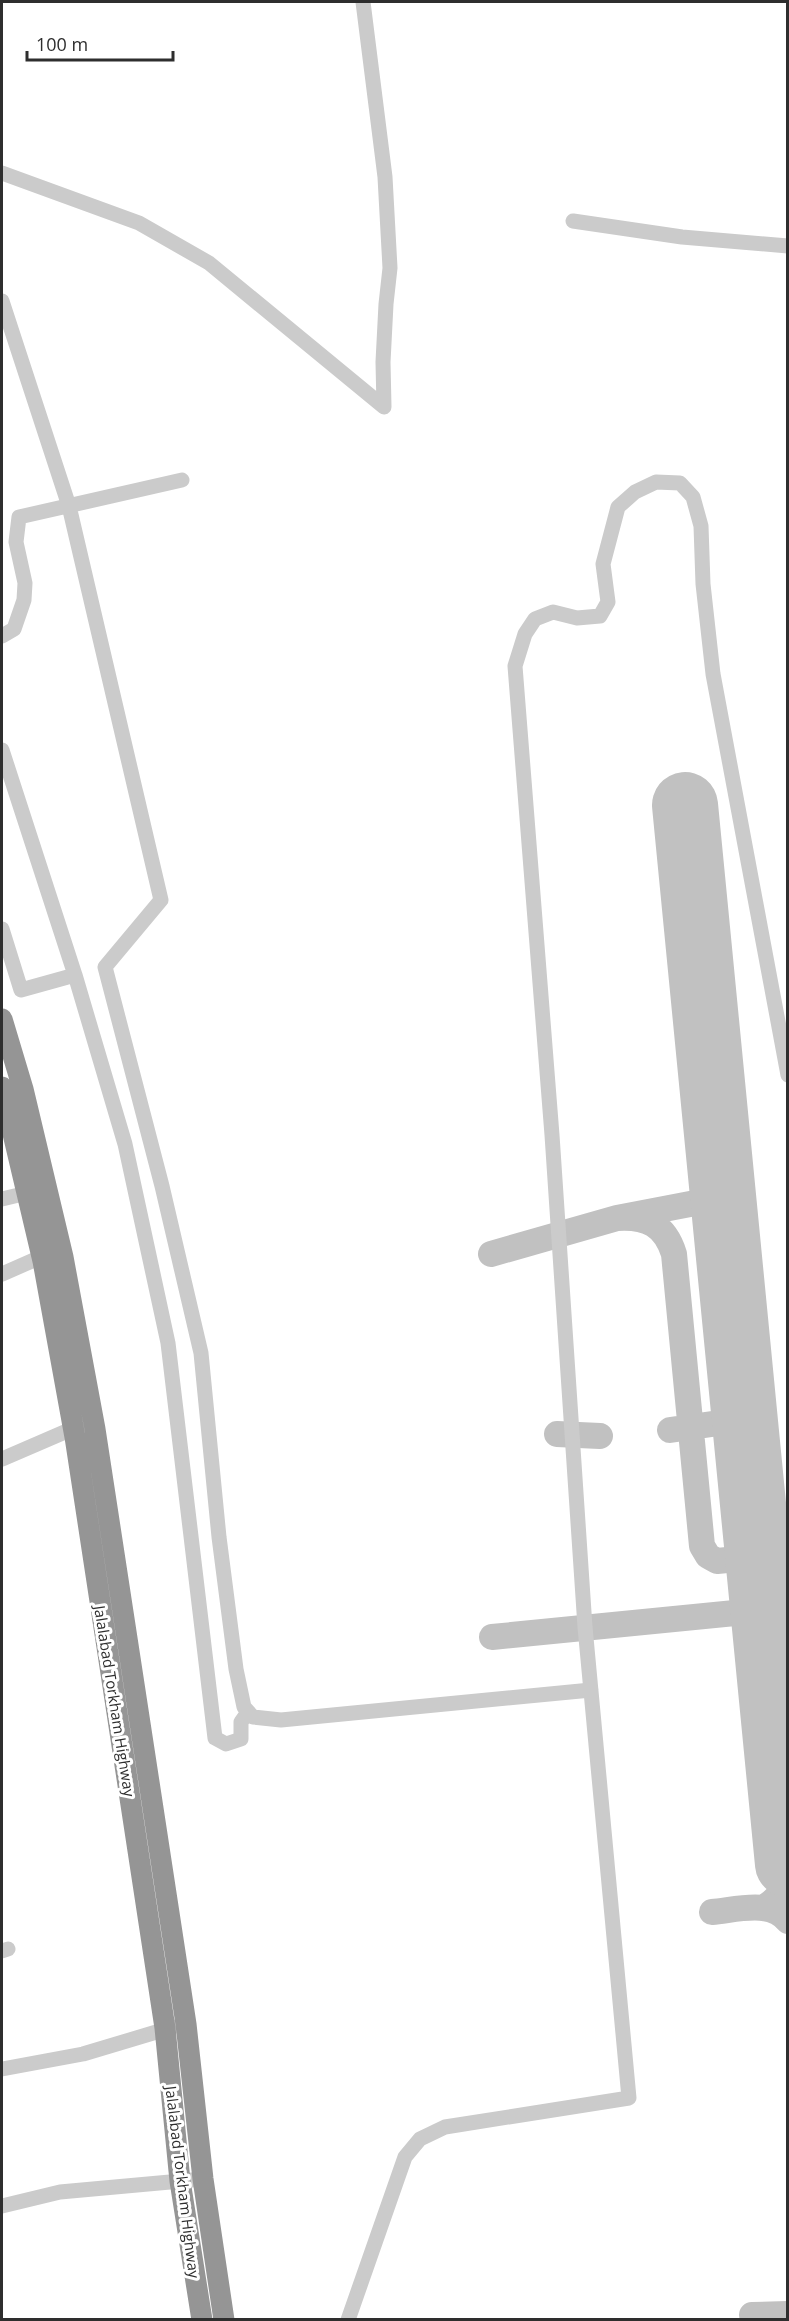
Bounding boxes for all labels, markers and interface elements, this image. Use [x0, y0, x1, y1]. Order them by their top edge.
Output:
scale bar [27, 24, 172, 62]
text: 100 m [36, 32, 88, 56]
street label: Jalalabad Torkham Highway [90, 1602, 140, 1799]
street label: Jalalabad Torkham Highway [161, 2083, 205, 2280]

